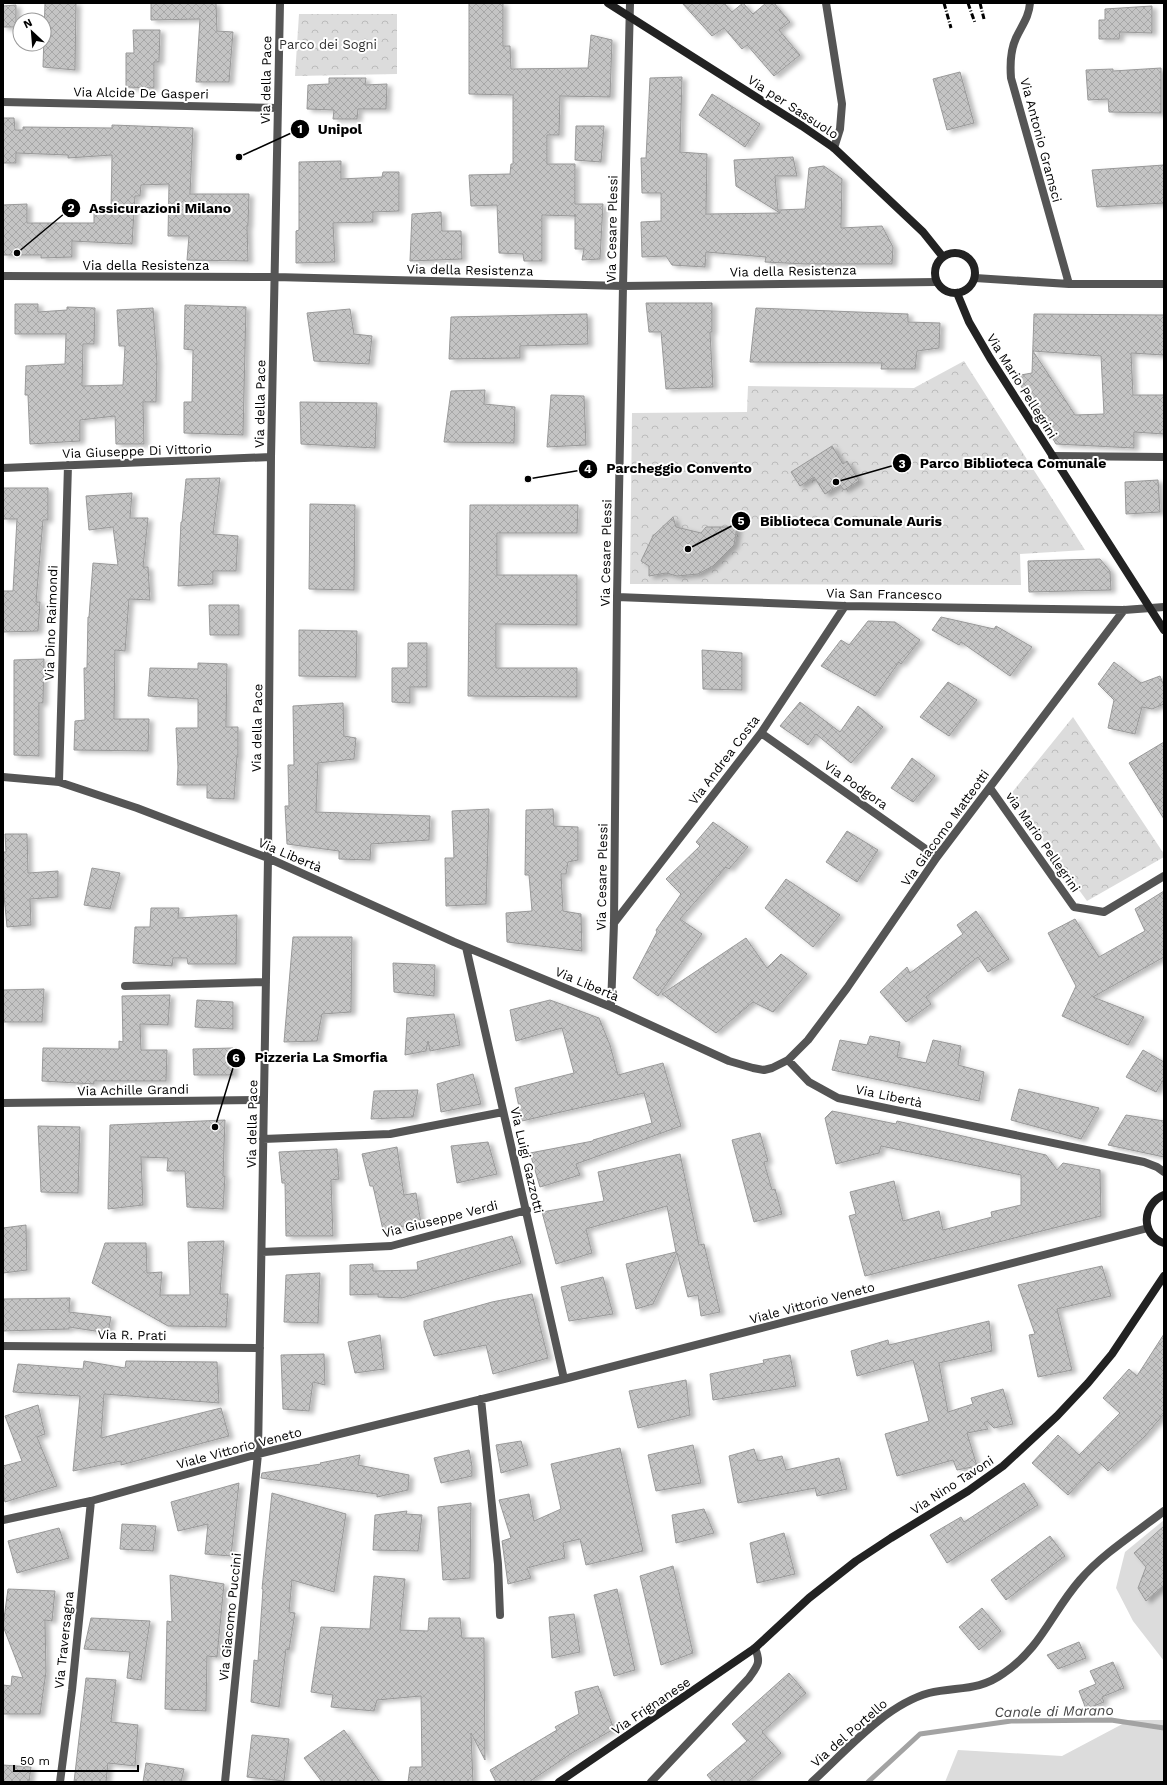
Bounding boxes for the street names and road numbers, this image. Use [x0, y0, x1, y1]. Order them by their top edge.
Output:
street label: Via della Pace [258, 36, 274, 124]
street label: Via per Sassuolo [745, 72, 841, 142]
street label: Via Antonio Gramsci [1017, 76, 1065, 204]
street label: Via Alcide De Gasperi [73, 84, 209, 102]
street label: Via Cesare Plessi [604, 175, 620, 283]
street label: Via della Resistenza [83, 258, 210, 273]
street label: Via della Resistenza [406, 261, 534, 279]
street label: Via della Resistenza [729, 262, 857, 280]
street label: Via Mario Pellegrini [984, 331, 1060, 441]
street label: Via della Pace [252, 360, 268, 448]
street label: Via Giuseppe Di Vittorio [62, 441, 212, 461]
street label: Via Cesare Plessi [598, 499, 614, 607]
street label: Via Dino Raimondi [41, 565, 61, 681]
street label: Via San Francesco [826, 585, 942, 603]
street label: Via della Pace [249, 684, 265, 772]
street label: Via Andrea Costa [685, 712, 763, 808]
street label: Via Podgora [821, 758, 891, 813]
street label: Via Giacomo Matteotti [898, 767, 992, 889]
street label: via Mario Pellegrini [1003, 789, 1083, 895]
street label: Via Cesare Plessi [594, 823, 610, 931]
street label: Via Libertà [256, 835, 325, 875]
street label: Via Libertà [553, 964, 622, 1004]
street label: Via della Pace [244, 1080, 260, 1168]
street label: Via Achille Grandi [77, 1082, 189, 1098]
street label: Via Libertà [854, 1082, 924, 1111]
street label: Via Luigi Gazzotti [507, 1105, 547, 1215]
street label: Via Giuseppe Verdi [381, 1197, 499, 1241]
street label: Viale Vittorio Veneto [748, 1279, 876, 1327]
street label: Via R. Prati [97, 1327, 167, 1343]
street label: Viale Vittorio Veneto [175, 1424, 303, 1472]
street label: Via Nino Tavoni [908, 1453, 996, 1517]
street label: Via Giacomo Puccini [216, 1552, 244, 1682]
street label: Via Traversagna [51, 1590, 77, 1690]
street label: Via Frignanese [609, 1674, 693, 1738]
street label: Via del Portello [808, 1696, 890, 1770]

